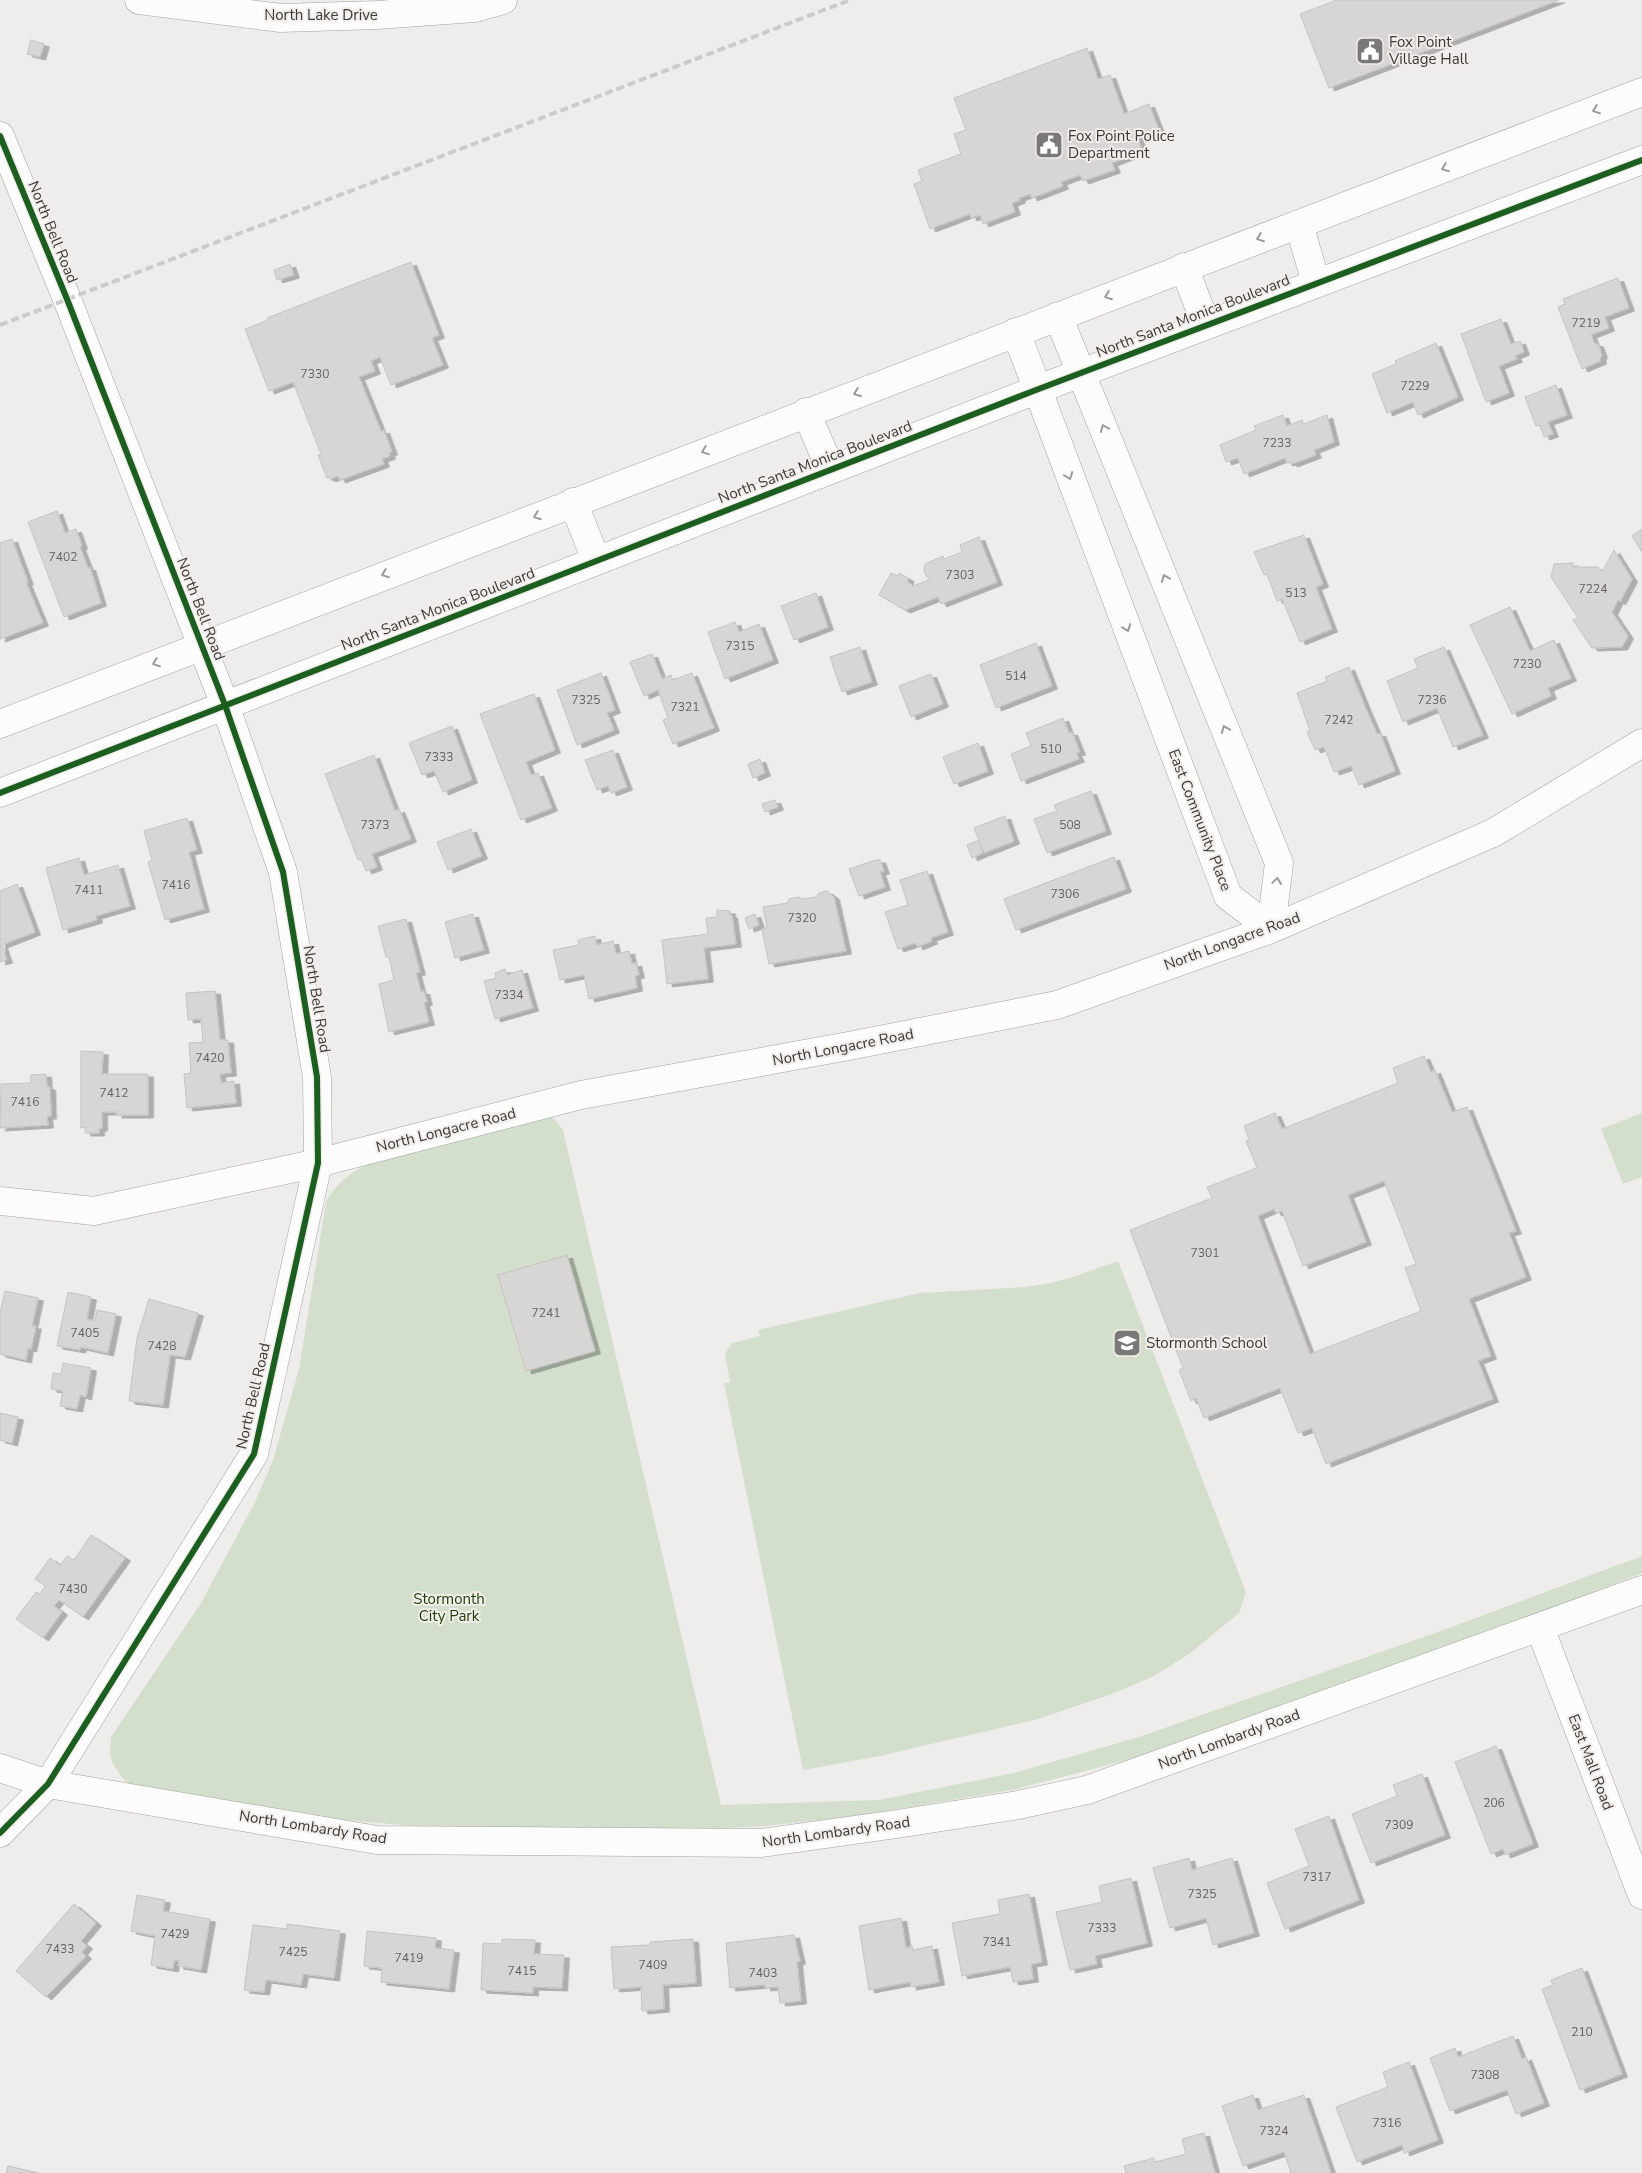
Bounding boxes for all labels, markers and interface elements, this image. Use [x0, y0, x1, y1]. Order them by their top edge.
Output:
street label: North Lake Drive [264, 5, 378, 25]
place label: Fox Point Village Hall [1388, 32, 1469, 69]
public building icon: Fox Point Village Hall [1355, 36, 1385, 66]
one-way arrow [1593, 104, 1601, 114]
place label: Fox Point Police Department [1068, 126, 1175, 163]
public building icon: Fox Point Police Department [1034, 130, 1064, 160]
one-way arrow [1441, 162, 1450, 172]
street label: North Bell Road [23, 178, 83, 286]
one-way arrow [1256, 232, 1265, 243]
street label: North Santa Monica Boulevard [1093, 270, 1293, 362]
one-way arrow [1105, 291, 1113, 301]
house number: 7219 [1572, 315, 1600, 331]
house number: 7330 [301, 366, 329, 382]
house number: 7229 [1401, 378, 1429, 394]
one-way arrow [853, 387, 861, 397]
street label: North Santa Monica Boulevard [715, 416, 915, 508]
one-way arrow [1099, 424, 1110, 433]
house number: 7233 [1263, 435, 1291, 451]
one-way arrow [701, 445, 710, 456]
one-way arrow [1063, 471, 1073, 480]
one-way arrow [533, 510, 542, 520]
house number: 7402 [49, 549, 77, 565]
street label: North Bell Road [172, 555, 230, 663]
street label: North Santa Monica Boulevard [338, 563, 538, 655]
house number: 7303 [946, 567, 974, 583]
one-way arrow [381, 568, 390, 579]
one-way arrow [1160, 574, 1171, 583]
house number: 7224 [1579, 581, 1607, 597]
house number: 513 [1285, 585, 1307, 601]
one-way arrow [1121, 623, 1131, 632]
house number: 7315 [726, 638, 754, 654]
house number: 7230 [1513, 656, 1541, 672]
one-way arrow [152, 657, 161, 667]
house number: 514 [1005, 668, 1027, 684]
house number: 7325 [572, 692, 600, 708]
house number: 7236 [1418, 692, 1446, 708]
house number: 7321 [671, 699, 699, 715]
house number: 7242 [1325, 712, 1353, 728]
one-way arrow [1221, 725, 1232, 734]
house number: 510 [1040, 741, 1062, 757]
street label: East Community Place [1164, 746, 1236, 894]
house number: 7333 [425, 749, 453, 765]
house number: 7373 [361, 817, 389, 833]
house number: 508 [1059, 817, 1081, 833]
house number: 7416 [162, 877, 190, 893]
one-way arrow [1271, 877, 1282, 885]
house number: 7411 [75, 882, 103, 898]
house number: 7306 [1051, 886, 1079, 902]
street label: North Longacre Road [1161, 907, 1303, 975]
house number: 7320 [788, 910, 816, 926]
street label: North Bell Road [299, 944, 335, 1054]
house number: 7334 [495, 987, 523, 1003]
street label: North Longacre Road [771, 1023, 915, 1071]
house number: 7420 [196, 1050, 224, 1066]
house number: 7412 [100, 1085, 128, 1101]
house number: 7416 [11, 1094, 39, 1110]
street label: North Longacre Road [374, 1103, 518, 1157]
house number: 7301 [1191, 1245, 1219, 1261]
house number: 7241 [532, 1305, 560, 1321]
house number: 7405 [71, 1325, 99, 1341]
school or university icon: Stormonth School [1112, 1328, 1142, 1358]
place label: Stormonth School [1146, 1333, 1268, 1353]
house number: 7428 [148, 1338, 176, 1354]
street label: North Bell Road [231, 1341, 275, 1451]
house number: 7430 [59, 1581, 87, 1597]
park label: Stormonth City Park [413, 1589, 485, 1626]
street label: North Lombardy Road [1155, 1704, 1303, 1774]
street label: East Mall Road [1564, 1711, 1618, 1813]
house number: 206 [1483, 1795, 1505, 1811]
street label: North Lombardy Road [238, 1805, 388, 1849]
street label: North Lombardy Road [761, 1812, 911, 1852]
house number: 7309 [1385, 1817, 1413, 1833]
house number: 7317 [1303, 1869, 1331, 1885]
house number: 7325 [1188, 1886, 1216, 1902]
house number: 7333 [1088, 1920, 1116, 1936]
house number: 7429 [161, 1926, 189, 1942]
house number: 7341 [983, 1934, 1011, 1950]
house number: 7433 [46, 1941, 74, 1957]
house number: 7425 [279, 1944, 307, 1960]
house number: 7419 [395, 1950, 423, 1966]
house number: 7409 [639, 1957, 667, 1973]
house number: 7415 [508, 1963, 536, 1979]
house number: 7403 [749, 1965, 777, 1981]
house number: 210 [1571, 2024, 1593, 2040]
house number: 7308 [1471, 2067, 1499, 2083]
house number: 7316 [1373, 2115, 1401, 2131]
house number: 7324 [1260, 2123, 1288, 2139]

